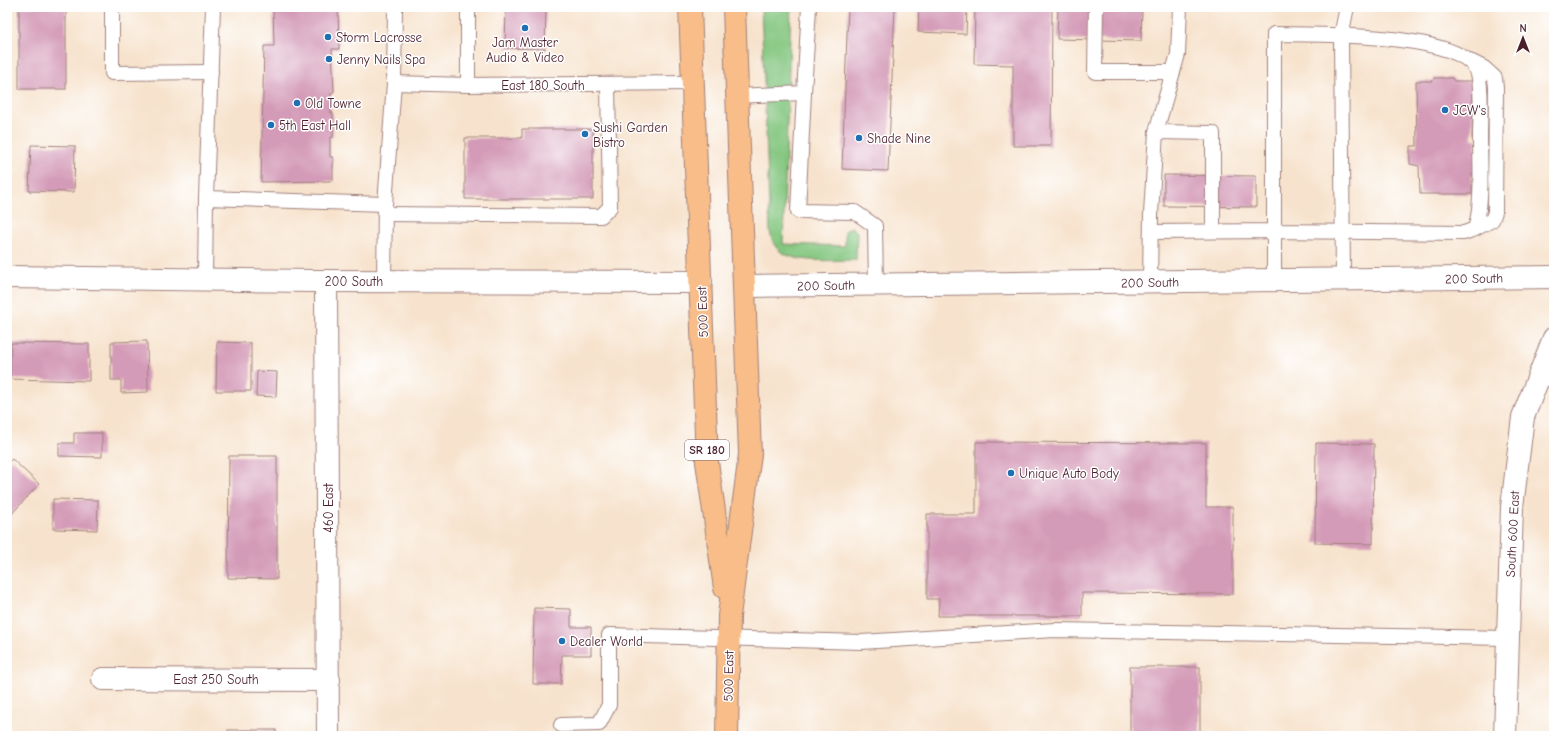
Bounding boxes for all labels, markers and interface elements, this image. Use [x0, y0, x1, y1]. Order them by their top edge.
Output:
north arrow [1503, 18, 1543, 58]
text: N [1519, 22, 1527, 35]
marker: Jam Master Audio & Video [520, 23, 530, 33]
place label: Storm Lacrosse [336, 30, 422, 45]
marker: Storm Lacrosse [323, 32, 333, 42]
place label: Jam Master Audio & Video [486, 35, 564, 65]
place label: Jenny Nails Spa [337, 52, 426, 67]
marker: Jenny Nails Spa [324, 54, 334, 64]
street label: East 180 South [501, 78, 585, 93]
place label: Old Towne [305, 96, 362, 111]
marker: Old Towne [292, 98, 302, 108]
place label: JCW's [1453, 103, 1486, 118]
marker: JCW's [1440, 105, 1450, 115]
place label: 5th East Hall [279, 118, 351, 133]
marker: 5th East Hall [266, 120, 276, 130]
place label: Sushi Garden Bistro [593, 120, 668, 150]
marker: Sushi Garden Bistro [580, 129, 590, 139]
place label: Shade Nine [867, 131, 931, 146]
marker: Shade Nine [854, 133, 864, 143]
street label: 200 South [1445, 270, 1503, 287]
street label: 200 South [325, 274, 383, 289]
street label: 200 South [1121, 274, 1179, 291]
street label: 200 South [797, 277, 855, 294]
street label: 500 East [694, 285, 711, 338]
road number: SR 180 [685, 440, 729, 460]
place label: Unique Auto Body [1019, 466, 1119, 481]
marker: Unique Auto Body [1006, 468, 1016, 478]
street label: 460 East [321, 482, 336, 533]
street label: South 600 East [1503, 489, 1522, 578]
place label: Dealer World [570, 634, 643, 649]
marker: Dealer World [557, 636, 567, 646]
street label: 500 East [721, 649, 736, 702]
street label: East 250 South [173, 672, 259, 687]

